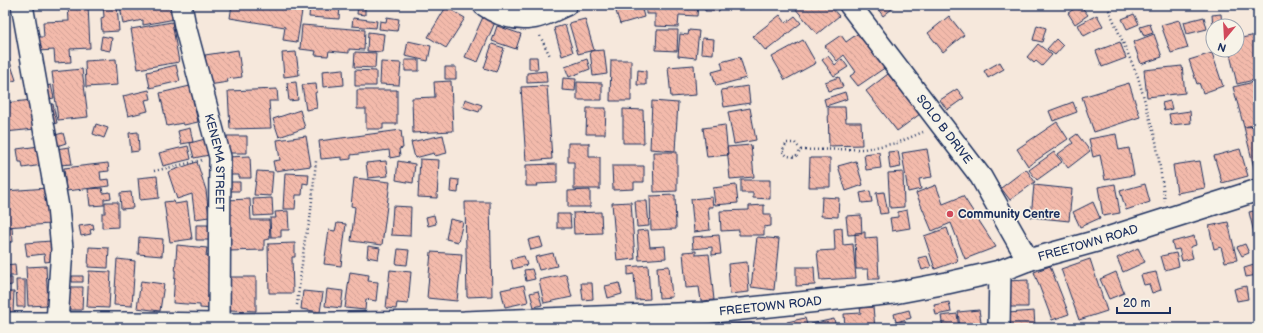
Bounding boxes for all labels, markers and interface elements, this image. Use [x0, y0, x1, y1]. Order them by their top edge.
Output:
north arrow [1205, 18, 1245, 58]
text: N [1216, 40, 1228, 54]
street label: SOLO B DRIVE [913, 92, 975, 167]
street label: KENEMA STREET [201, 112, 227, 212]
place label: Community Centre [958, 207, 1060, 222]
marker: Community Centre [945, 209, 955, 219]
street label: FREETOWN ROAD [1036, 222, 1140, 265]
scale bar [1117, 289, 1170, 315]
street label: FREETOWN ROAD [718, 294, 823, 319]
text: 20 m [1123, 296, 1150, 311]

